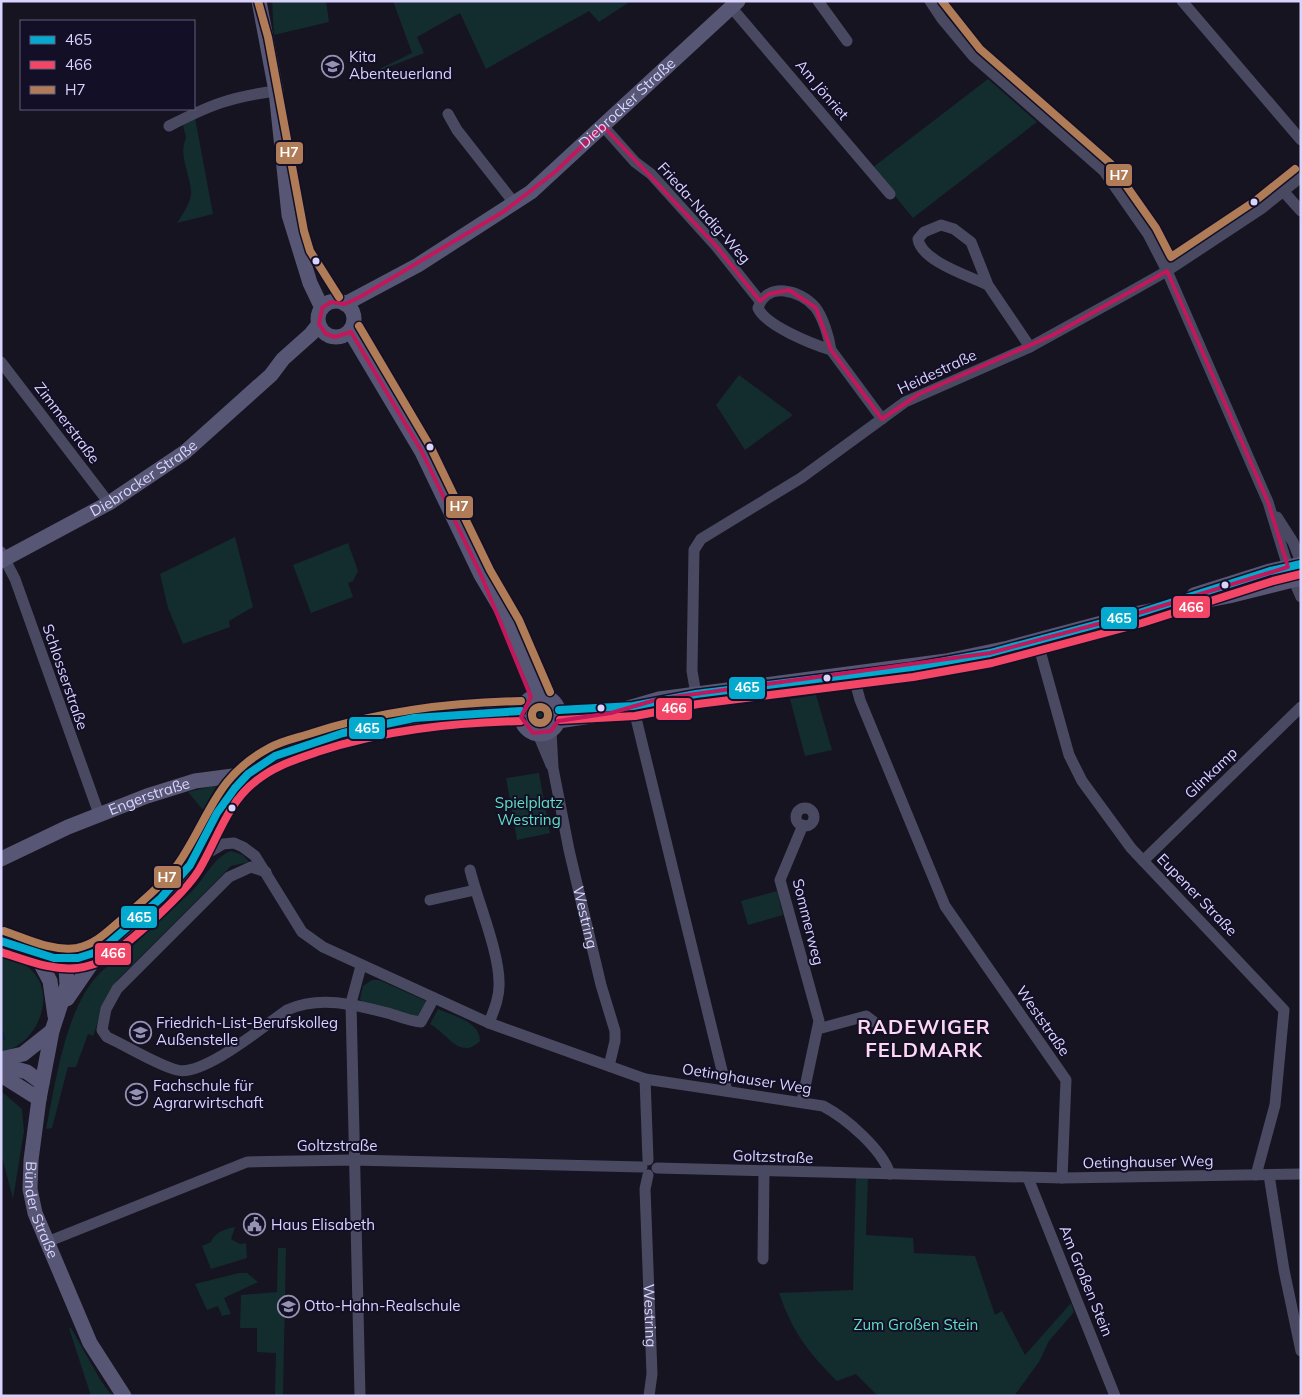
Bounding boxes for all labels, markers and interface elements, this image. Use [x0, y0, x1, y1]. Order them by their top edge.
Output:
legend [20, 20, 195, 110]
text: 465 [65, 30, 92, 49]
place label: Kita Abenteuerland [349, 47, 452, 83]
school or university icon: Kita Abenteuerland [321, 54, 345, 78]
street label: Diebrocker Straße [574, 54, 679, 152]
text: 466 [65, 55, 92, 74]
street label: Am Jönriet [792, 56, 853, 124]
text: H7 [65, 80, 86, 99]
line badge: H7 [275, 141, 304, 165]
text: H7 [279, 143, 299, 161]
street label: Frieda-Nadig-Weg [654, 158, 755, 267]
line badge: H7 [1105, 163, 1133, 187]
text: H7 [1109, 166, 1129, 184]
unlabelled marker [1249, 197, 1259, 207]
unlabelled marker [311, 256, 321, 266]
street label: Heidestraße [894, 345, 979, 398]
street label: Zimmerstraße [31, 378, 104, 467]
street label: Diebrocker Straße [87, 436, 201, 520]
unlabelled marker [425, 442, 435, 452]
line badge: H7 [445, 495, 474, 519]
text: H7 [449, 497, 469, 515]
unlabelled marker [1220, 580, 1230, 590]
line badge: 466 [1172, 595, 1211, 619]
text: 466 [1178, 598, 1204, 616]
line badge: 465 [1100, 606, 1138, 630]
text: 465 [1106, 609, 1132, 627]
street label: Schlosserstraße [38, 621, 92, 732]
unlabelled marker [822, 673, 832, 683]
line badge: 465 [728, 676, 766, 700]
text: 465 [734, 678, 760, 696]
line badge: 466 [655, 697, 693, 721]
text: 466 [661, 699, 687, 717]
unlabelled marker [596, 703, 606, 713]
line badge: 465 [348, 716, 386, 740]
text: 465 [354, 719, 380, 737]
street label: Glinkamp [1180, 743, 1241, 802]
street label: Engerstraße [106, 773, 192, 819]
park label: Spielplatz Westring [495, 793, 563, 829]
unlabelled marker [227, 803, 237, 813]
street label: Eupener Straße [1153, 849, 1242, 940]
line badge: H7 [153, 865, 182, 889]
text: H7 [157, 868, 177, 886]
street label: Sommerweg [789, 877, 828, 967]
street label: Westring [569, 884, 602, 950]
line badge: 465 [120, 905, 158, 929]
text: 465 [126, 908, 152, 926]
line badge: 466 [94, 942, 132, 966]
text: 466 [100, 944, 126, 962]
street label: Weststraße [1012, 982, 1074, 1059]
place label: Friedrich-List-Berufskolleg Außenstelle [156, 1013, 338, 1049]
district label: RADEWIGER FELDMARK [857, 1014, 991, 1062]
school or university icon: Friedrich-List-Berufskolleg Außenstelle [128, 1020, 152, 1044]
street label: Oetinghauser Weg [681, 1059, 813, 1098]
place label: Fachschule für Agrarwirtschaft [153, 1076, 264, 1112]
school or university icon: Fachschule für Agrarwirtschaft [125, 1083, 149, 1107]
street label: Goltzstraße [297, 1136, 377, 1155]
street label: Goltzstraße [732, 1146, 814, 1167]
street label: Oetinghauser Weg [1082, 1151, 1214, 1172]
street label: Bünder Straße [21, 1161, 63, 1261]
public building icon: Haus Elisabeth [243, 1213, 267, 1237]
place label: Haus Elisabeth [271, 1215, 375, 1234]
street label: Am Großen Stein [1055, 1222, 1117, 1339]
street label: Westring [640, 1283, 661, 1348]
school or university icon: Otto-Hahn-Realschule [276, 1294, 300, 1318]
place label: Otto-Hahn-Realschule [304, 1296, 461, 1315]
park label: Zum Großen Stein [854, 1315, 978, 1334]

